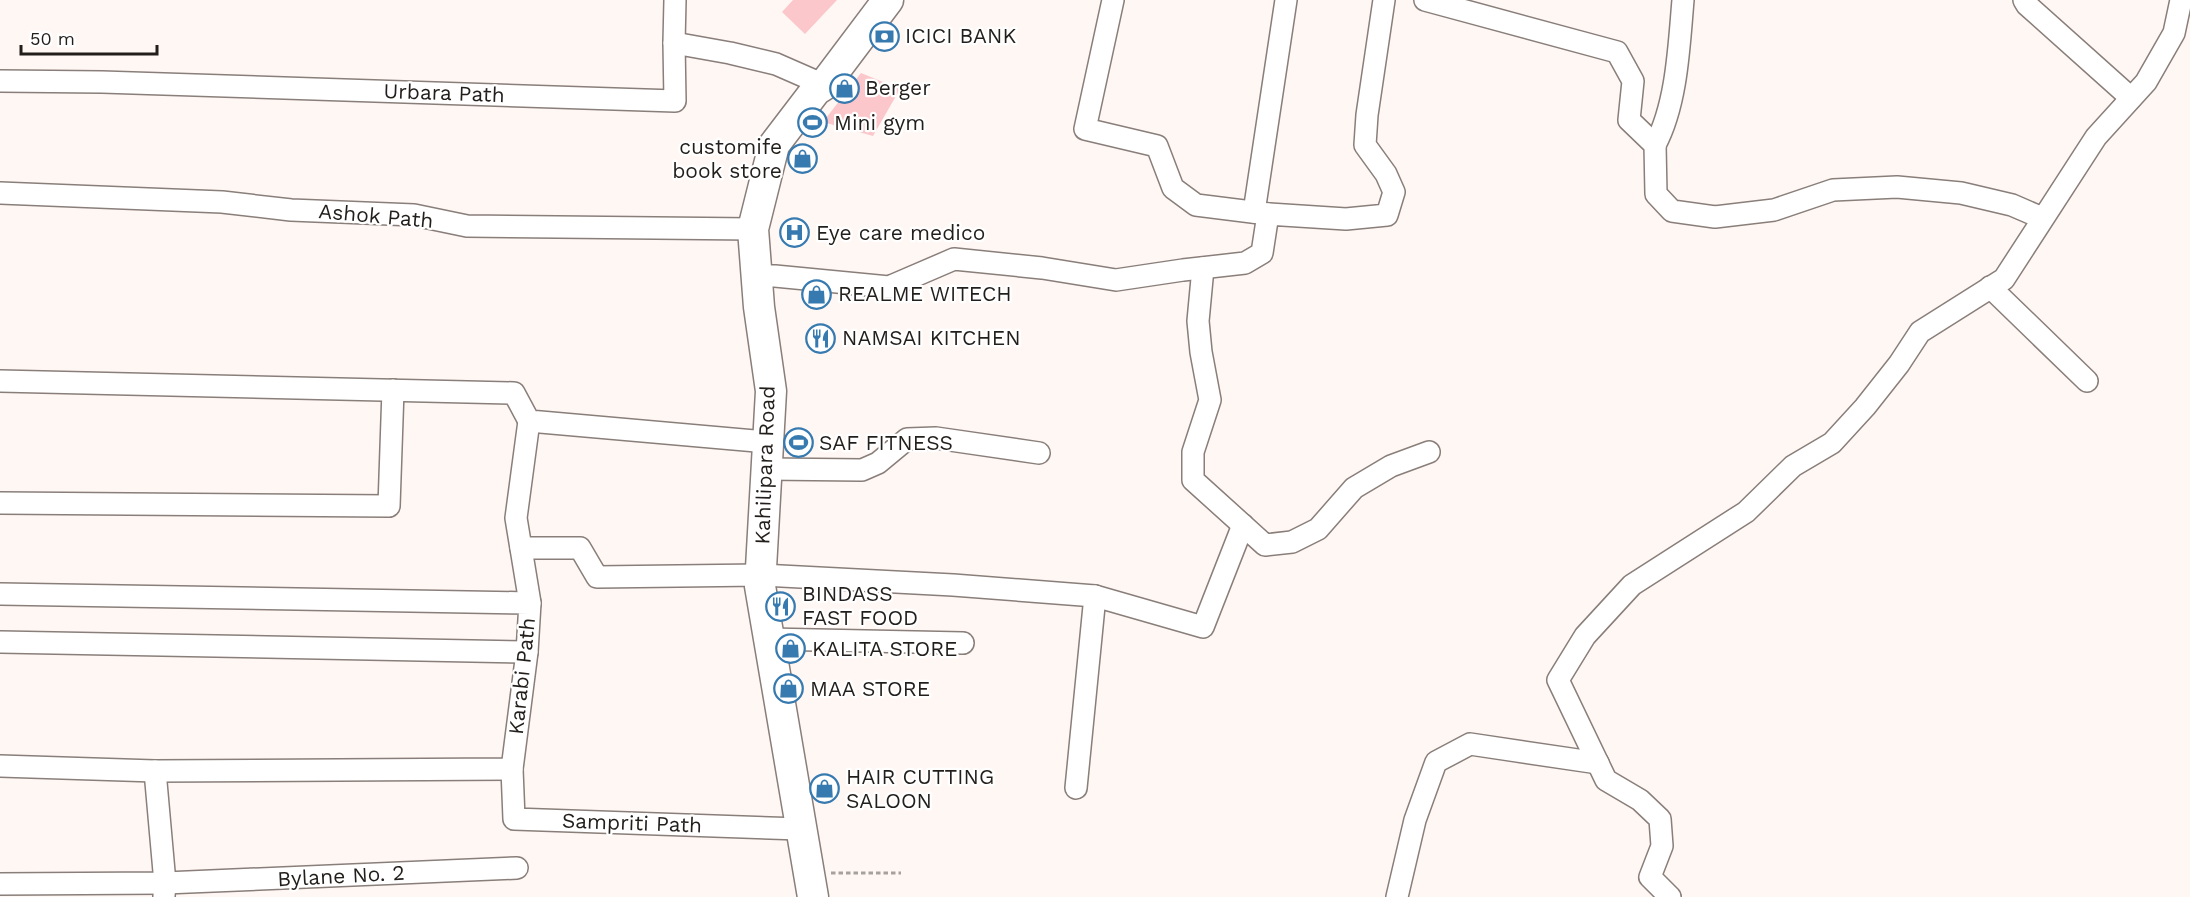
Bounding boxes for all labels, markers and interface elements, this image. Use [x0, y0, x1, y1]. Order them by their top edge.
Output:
scale bar [21, 18, 158, 56]
bank icon: ICICI BANK [868, 20, 900, 52]
place label: ICICI BANK [905, 23, 1016, 48]
text: 50 m [30, 28, 75, 49]
shop icon: Berger [828, 72, 860, 104]
place label: Berger [865, 75, 931, 100]
street label: Urbara Path [383, 78, 505, 107]
sports icon: Mini gym [797, 107, 829, 139]
place label: Mini gym [834, 110, 925, 135]
place label: customife book store [672, 134, 782, 183]
shop icon: customife book store [787, 143, 819, 175]
street label: Ashok Path [318, 198, 434, 233]
hospital icon: Eye care medico [779, 217, 811, 249]
place label: Eye care medico [816, 220, 985, 245]
shop icon: REALME WITECH [801, 278, 833, 310]
place label: REALME WITECH [838, 281, 1012, 306]
restaurant icon: NAMSAI KITCHEN [805, 322, 837, 354]
place label: NAMSAI KITCHEN [842, 325, 1021, 350]
street label: Kahilipara Road [749, 385, 780, 545]
sports icon: SAF FITNESS [782, 427, 814, 459]
place label: SAF FITNESS [819, 430, 953, 455]
place label: BINDASS FAST FOOD [802, 581, 918, 630]
restaurant icon: BINDASS FAST FOOD [765, 590, 797, 622]
street label: Karabi Path [503, 616, 540, 736]
shop icon: KALITA STORE [775, 633, 807, 665]
place label: KALITA STORE [812, 636, 958, 661]
shop icon: MAA STORE [773, 673, 805, 705]
place label: MAA STORE [810, 676, 930, 701]
place label: HAIR CUTTING SALOON [846, 764, 994, 813]
shop icon: HAIR CUTTING SALOON [809, 773, 841, 805]
street label: Sampriti Path [562, 808, 702, 837]
street label: Bylane No. 2 [277, 860, 405, 891]

